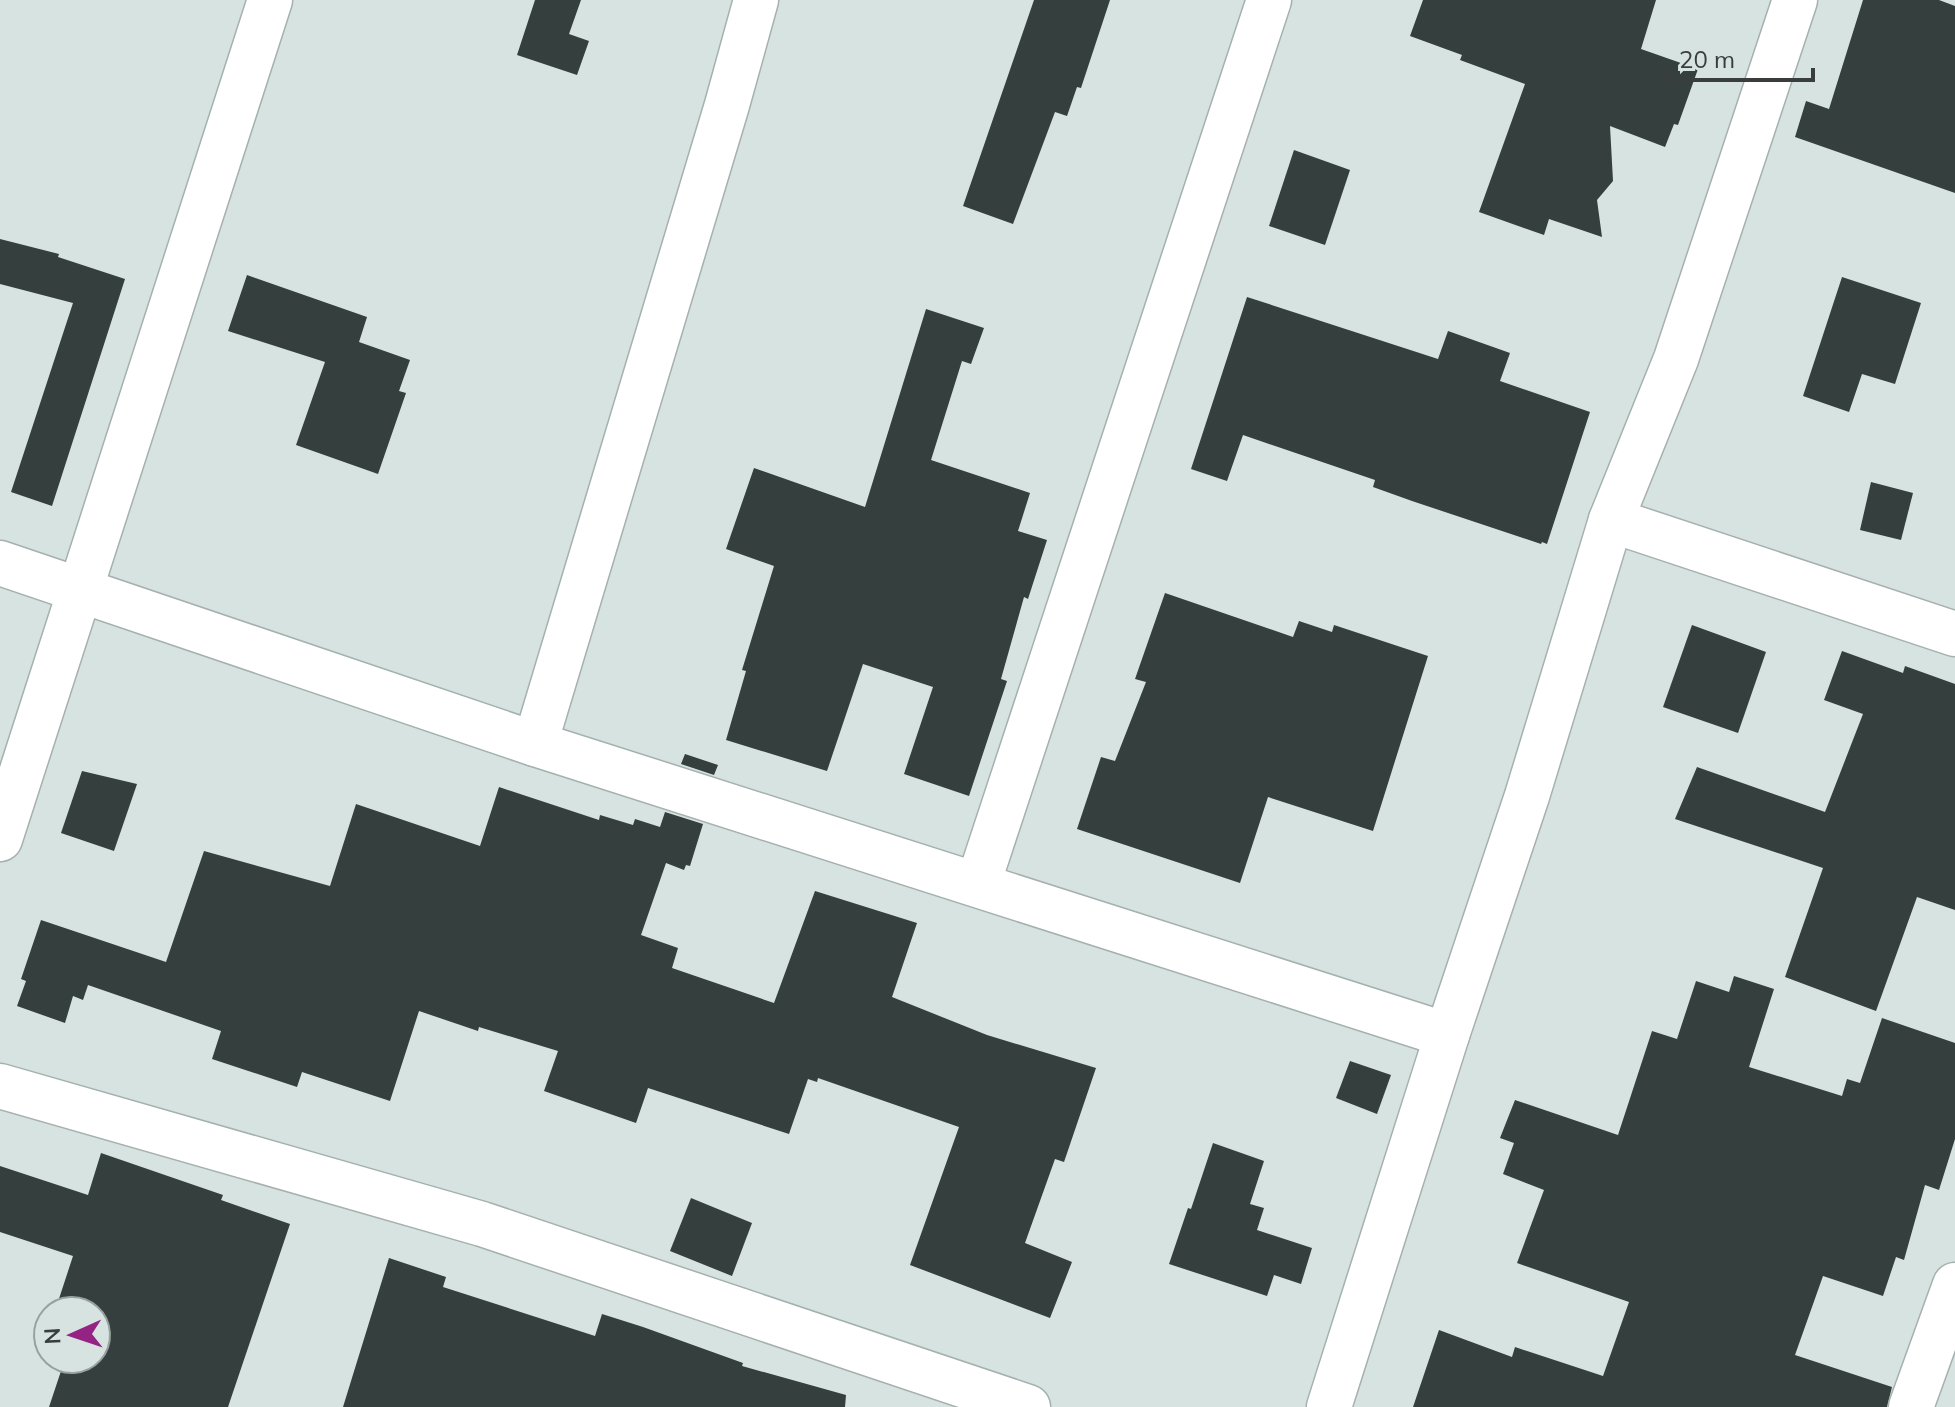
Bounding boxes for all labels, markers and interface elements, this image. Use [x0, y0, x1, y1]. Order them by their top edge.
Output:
scale bar [1667, 32, 1813, 82]
text: 20 m [1679, 44, 1735, 74]
north arrow [32, 1295, 112, 1375]
text: N [38, 1327, 66, 1345]

